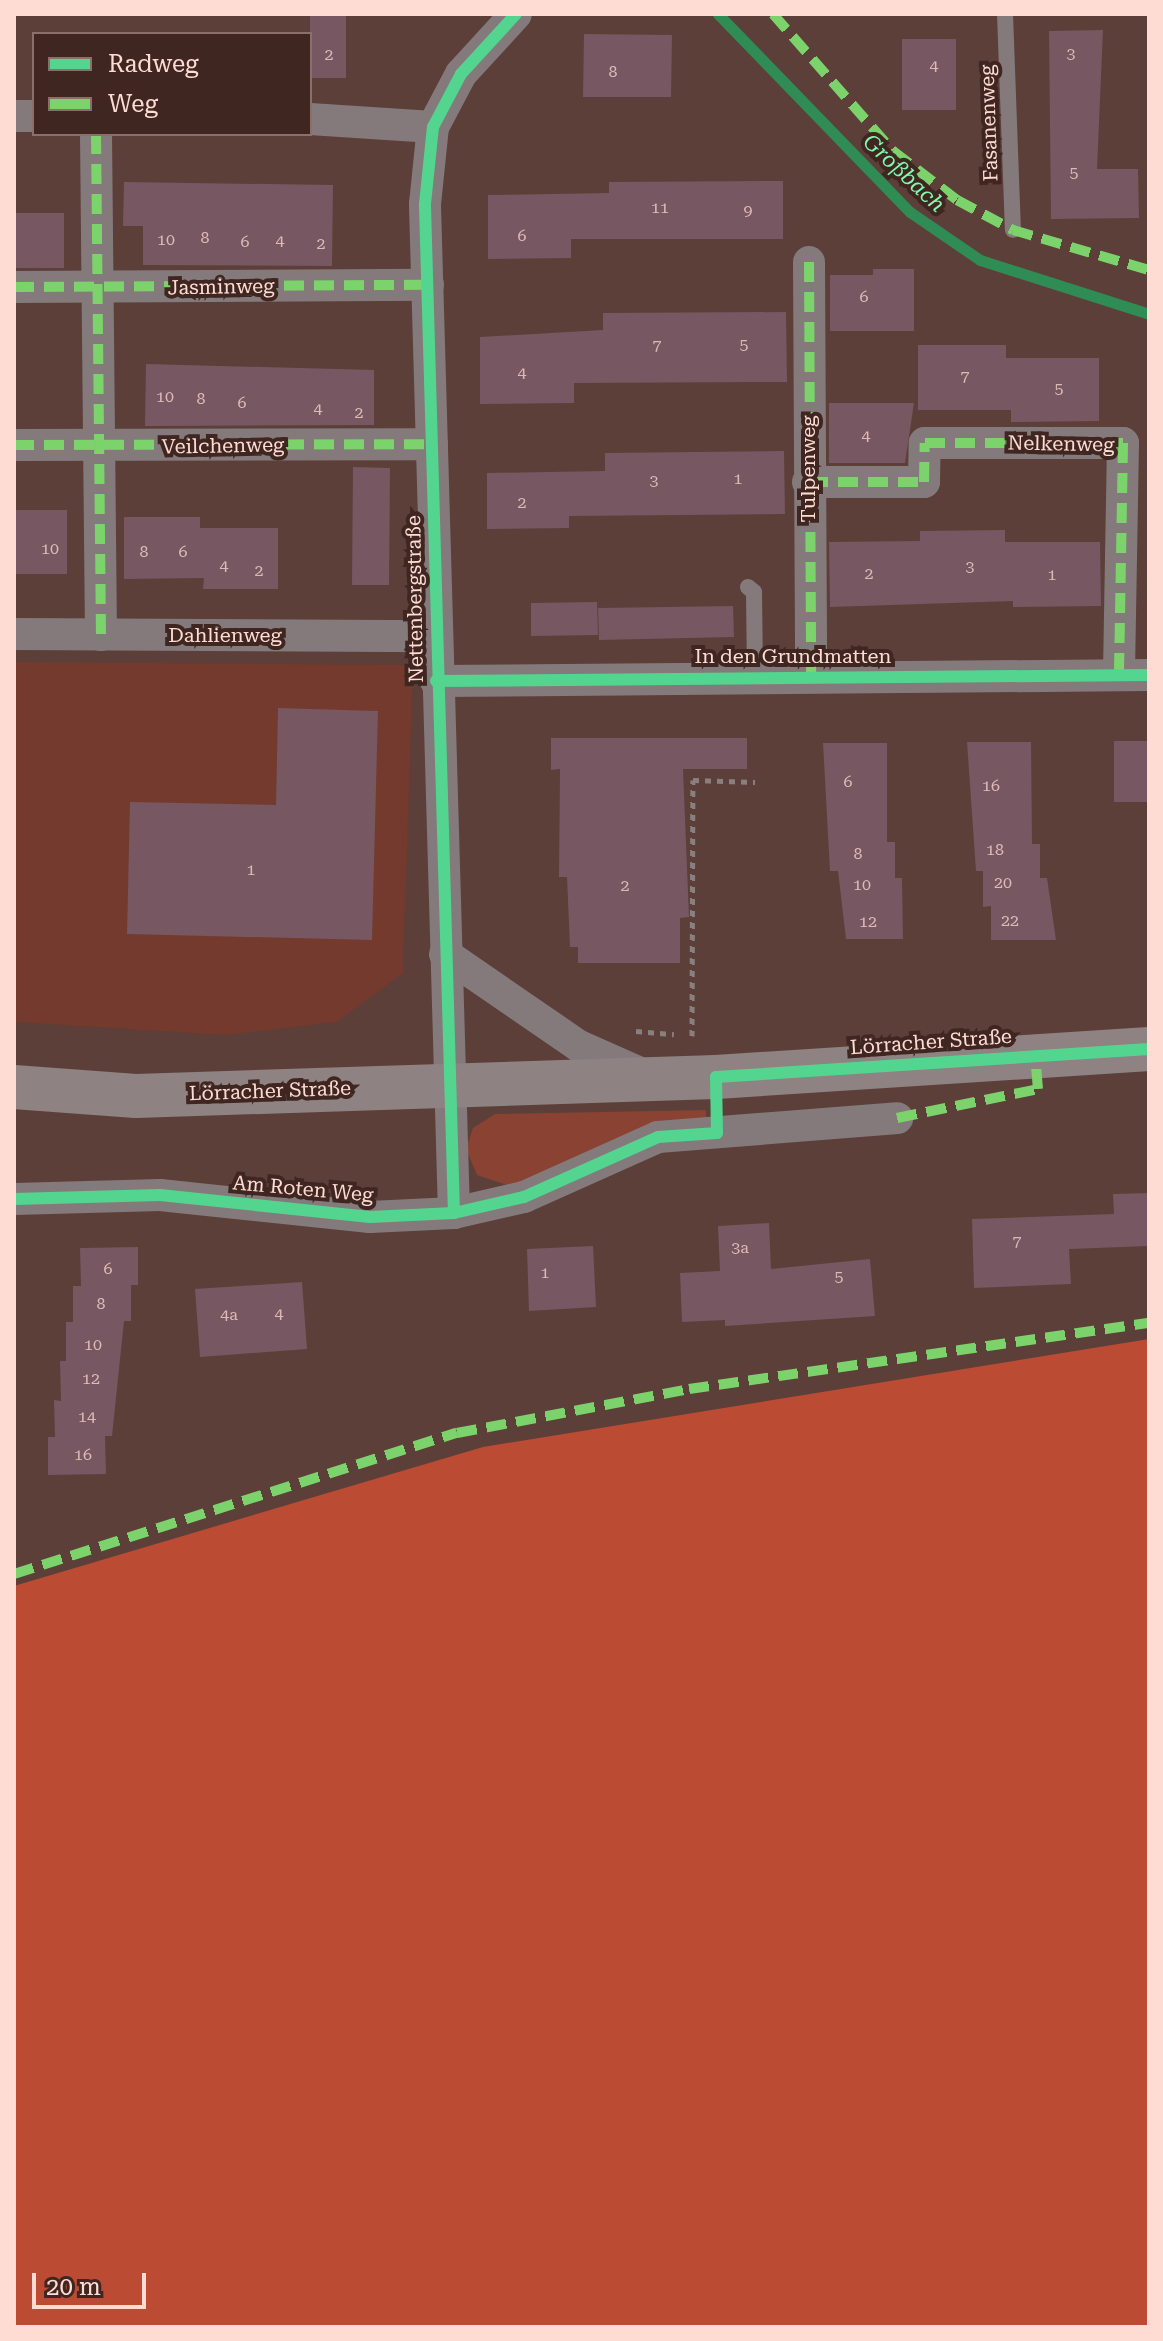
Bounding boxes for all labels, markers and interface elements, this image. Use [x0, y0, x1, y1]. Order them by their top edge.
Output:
legend [32, 32, 312, 136]
house number: 3 [1067, 44, 1075, 64]
house number: 2 [325, 45, 333, 65]
text: Radweg [108, 50, 199, 78]
house number: 4 [930, 56, 938, 76]
house number: 8 [609, 62, 617, 82]
street label: Fasanenweg [975, 64, 1003, 182]
text: Weg [108, 90, 158, 118]
water label: Großbach [857, 128, 951, 218]
house number: 5 [1070, 163, 1078, 183]
house number: 11 [651, 198, 669, 218]
house number: 9 [744, 201, 752, 221]
house number: 6 [518, 226, 526, 246]
house number: 8 [201, 228, 209, 248]
house number: 10 [157, 230, 175, 250]
house number: 4 [276, 231, 284, 251]
house number: 6 [241, 232, 249, 252]
house number: 2 [317, 234, 325, 254]
street label: Jasminweg [167, 274, 275, 300]
house number: 6 [860, 287, 868, 307]
house number: 7 [653, 335, 661, 355]
house number: 5 [740, 335, 748, 355]
house number: 4 [518, 363, 526, 383]
house number: 7 [961, 366, 969, 386]
house number: 5 [1055, 379, 1063, 399]
house number: 10 [156, 387, 174, 407]
house number: 8 [197, 389, 205, 409]
house number: 6 [238, 393, 246, 413]
house number: 4 [314, 399, 322, 419]
house number: 2 [355, 403, 363, 423]
street label: Tulpenweg [796, 416, 820, 522]
house number: 4 [862, 426, 870, 446]
street label: Nelkenweg [1007, 431, 1115, 457]
street label: Veilchenweg [162, 433, 284, 459]
house number: 1 [734, 469, 742, 489]
house number: 3 [650, 471, 658, 491]
house number: 2 [518, 493, 526, 513]
street label: Nettenbergstraße [402, 515, 428, 683]
house number: 10 [41, 539, 59, 559]
house number: 8 [140, 542, 148, 562]
house number: 6 [179, 542, 187, 562]
house number: 4 [220, 556, 228, 576]
house number: 3 [966, 557, 974, 577]
house number: 2 [255, 561, 263, 581]
house number: 2 [865, 564, 873, 584]
house number: 1 [1048, 565, 1056, 585]
street label: Dahlienweg [168, 623, 282, 647]
street label: In den Grundmatten [695, 644, 891, 668]
house number: 6 [844, 772, 852, 792]
house number: 16 [982, 776, 1000, 796]
house number: 18 [986, 840, 1004, 860]
house number: 8 [854, 844, 862, 864]
house number: 1 [247, 860, 255, 880]
house number: 20 [994, 873, 1012, 893]
house number: 10 [853, 875, 871, 895]
house number: 2 [621, 876, 629, 896]
house number: 22 [1001, 911, 1019, 931]
house number: 12 [859, 912, 877, 932]
street label: Lörracher Straße [849, 1024, 1013, 1060]
street label: Lörracher Straße [189, 1076, 351, 1106]
street label: Am Roten Weg [232, 1171, 374, 1207]
house number: 7 [1013, 1231, 1021, 1251]
house number: 3a [731, 1238, 749, 1258]
house number: 6 [104, 1259, 112, 1279]
house number: 1 [541, 1263, 549, 1283]
house number: 5 [835, 1267, 843, 1287]
house number: 8 [97, 1294, 105, 1314]
house number: 4 [275, 1304, 283, 1324]
house number: 4a [220, 1305, 238, 1325]
house number: 10 [84, 1335, 102, 1355]
house number: 12 [82, 1369, 100, 1389]
house number: 14 [78, 1407, 96, 1427]
house number: 16 [74, 1445, 92, 1465]
scale bar [36, 2257, 150, 2307]
text: 20 m [46, 2273, 101, 2301]

